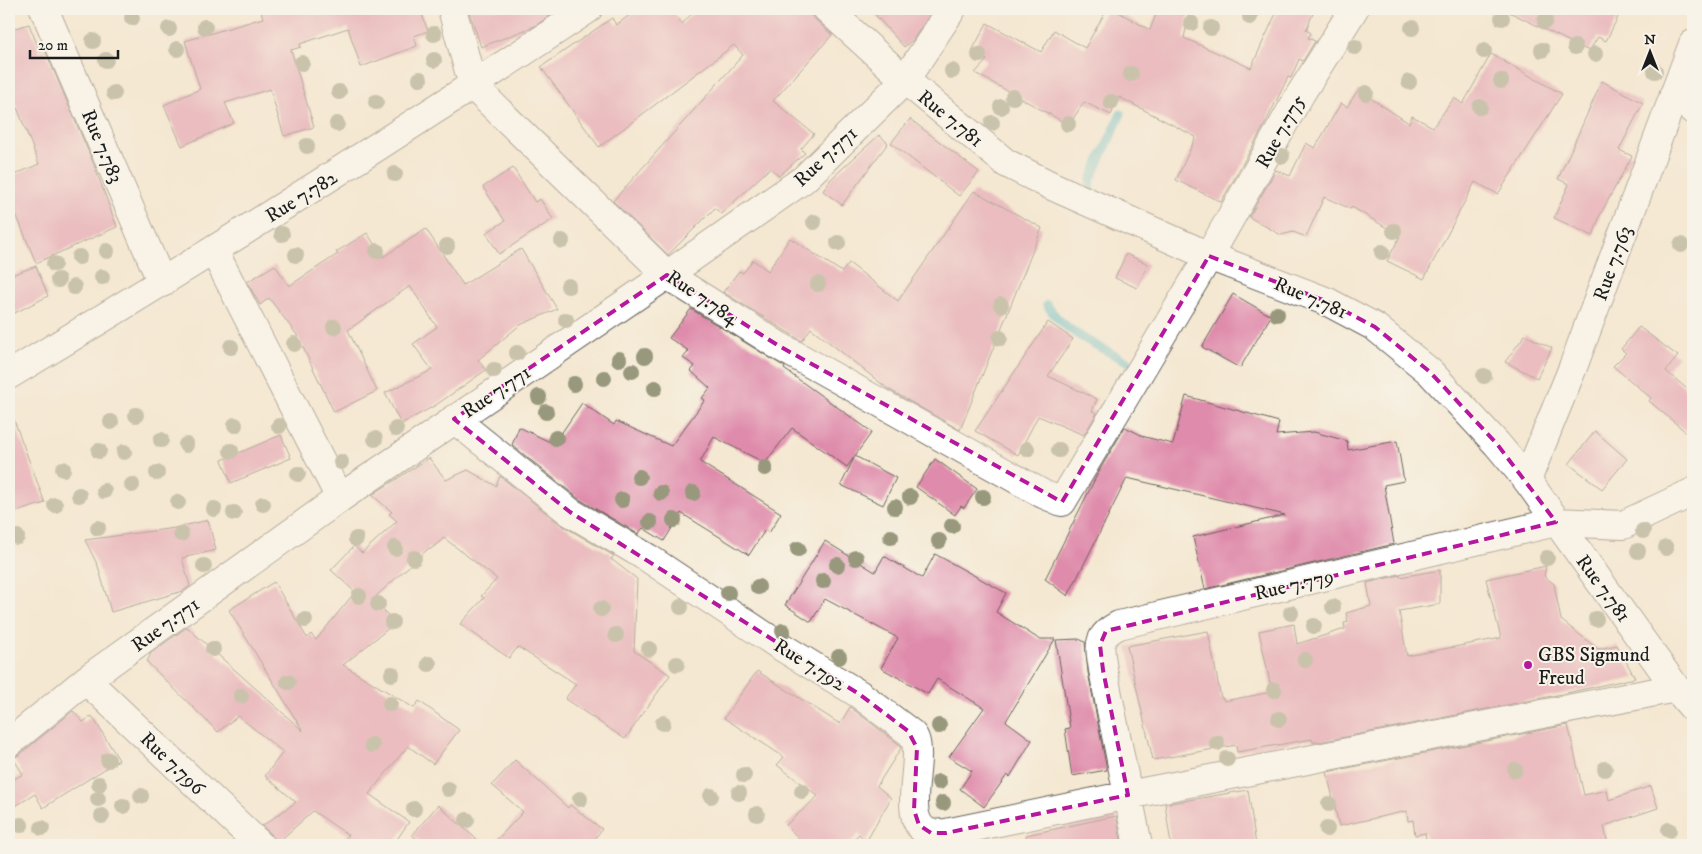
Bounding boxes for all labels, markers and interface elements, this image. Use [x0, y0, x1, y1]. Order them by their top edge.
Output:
scale bar [30, 28, 118, 60]
north arrow [1624, 28, 1674, 78]
text: N [1644, 31, 1656, 49]
text: 20 m [38, 36, 68, 55]
street label: Rue 7.781 [912, 85, 988, 153]
street label: Rue 7.775 [1251, 90, 1312, 173]
street label: Rue 7.783 [75, 106, 128, 187]
street label: Rue 7.771 [789, 121, 863, 193]
street label: Rue 7.782 [261, 165, 342, 229]
street label: Rue 7.763 [1588, 223, 1638, 304]
street label: Rue 7.784 [661, 265, 743, 332]
street label: Rue 7.781 [1270, 272, 1351, 325]
street label: Rue 7.771 [458, 360, 536, 424]
street label: Rue 7.781 [1570, 550, 1636, 628]
street label: Rue 7.779 [1252, 564, 1336, 607]
street label: Rue 7.771 [127, 592, 205, 658]
street label: Rue 7.792 [769, 634, 850, 697]
place label: GBS Sigmund Freud [1538, 643, 1650, 691]
marker: GBS Sigmund Freud [1522, 659, 1534, 671]
street label: Rue 7.796 [134, 727, 210, 801]

